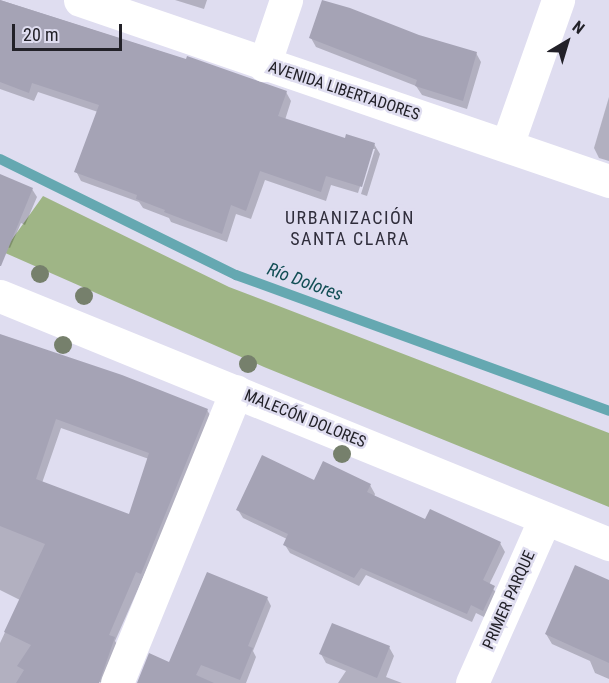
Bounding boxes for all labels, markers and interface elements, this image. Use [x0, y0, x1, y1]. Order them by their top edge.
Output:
scale bar [15, 12, 124, 50]
north arrow [537, 12, 597, 72]
text: N [569, 17, 588, 38]
text: 20 m [23, 24, 58, 45]
street label: AVENIDA LIBERTADORES [266, 57, 422, 125]
district label: URBANIZACIÓN SANTA CLARA [285, 208, 415, 250]
water label: Río Dolores [264, 258, 346, 306]
street label: MALECÓN DOLORES [241, 386, 369, 452]
street label: PRIMER PARQUE [479, 548, 539, 652]

